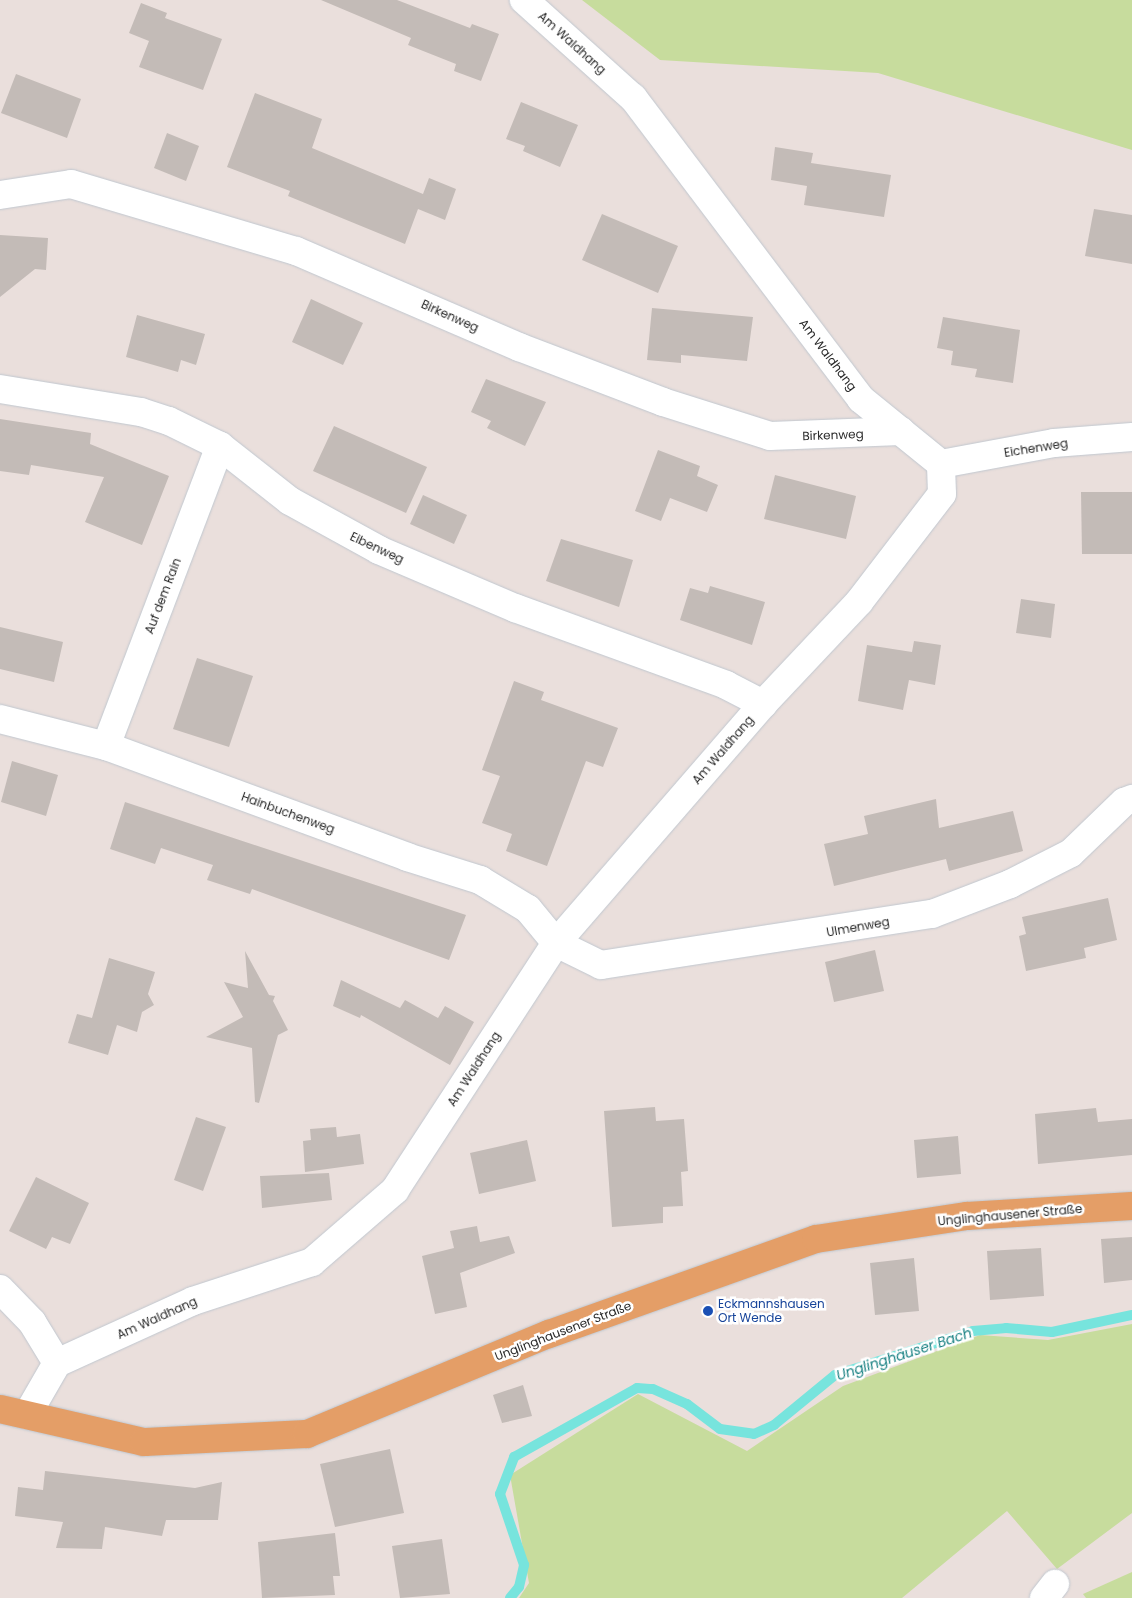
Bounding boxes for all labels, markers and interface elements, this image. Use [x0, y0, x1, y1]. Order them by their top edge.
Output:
street label: Am Waldhang [535, 9, 609, 77]
street label: Birkenweg [419, 297, 481, 335]
street label: Am Waldhang [796, 316, 860, 394]
street label: Birkenweg [802, 427, 864, 443]
street label: Eichenweg [1003, 436, 1069, 460]
street label: Eibenweg [348, 529, 406, 567]
street label: Auf dem Rain [142, 556, 184, 636]
street label: Am Waldhang [689, 713, 757, 787]
street label: Hainbuchenweg [239, 789, 337, 837]
street label: Ulmenweg [825, 914, 891, 940]
street label: Am Waldhang [445, 1029, 503, 1109]
street label: Unglinghausener Straße [937, 1202, 1083, 1228]
street label: Am Waldhang [115, 1294, 199, 1342]
place label: Eckmannshausen Ort Wende [718, 1297, 825, 1325]
street label: Unglinghausener Straße [493, 1298, 633, 1364]
marker: Eckmannshausen Ort Wende [702, 1305, 714, 1317]
water label: Unglinghäuser Bach [834, 1324, 974, 1384]

